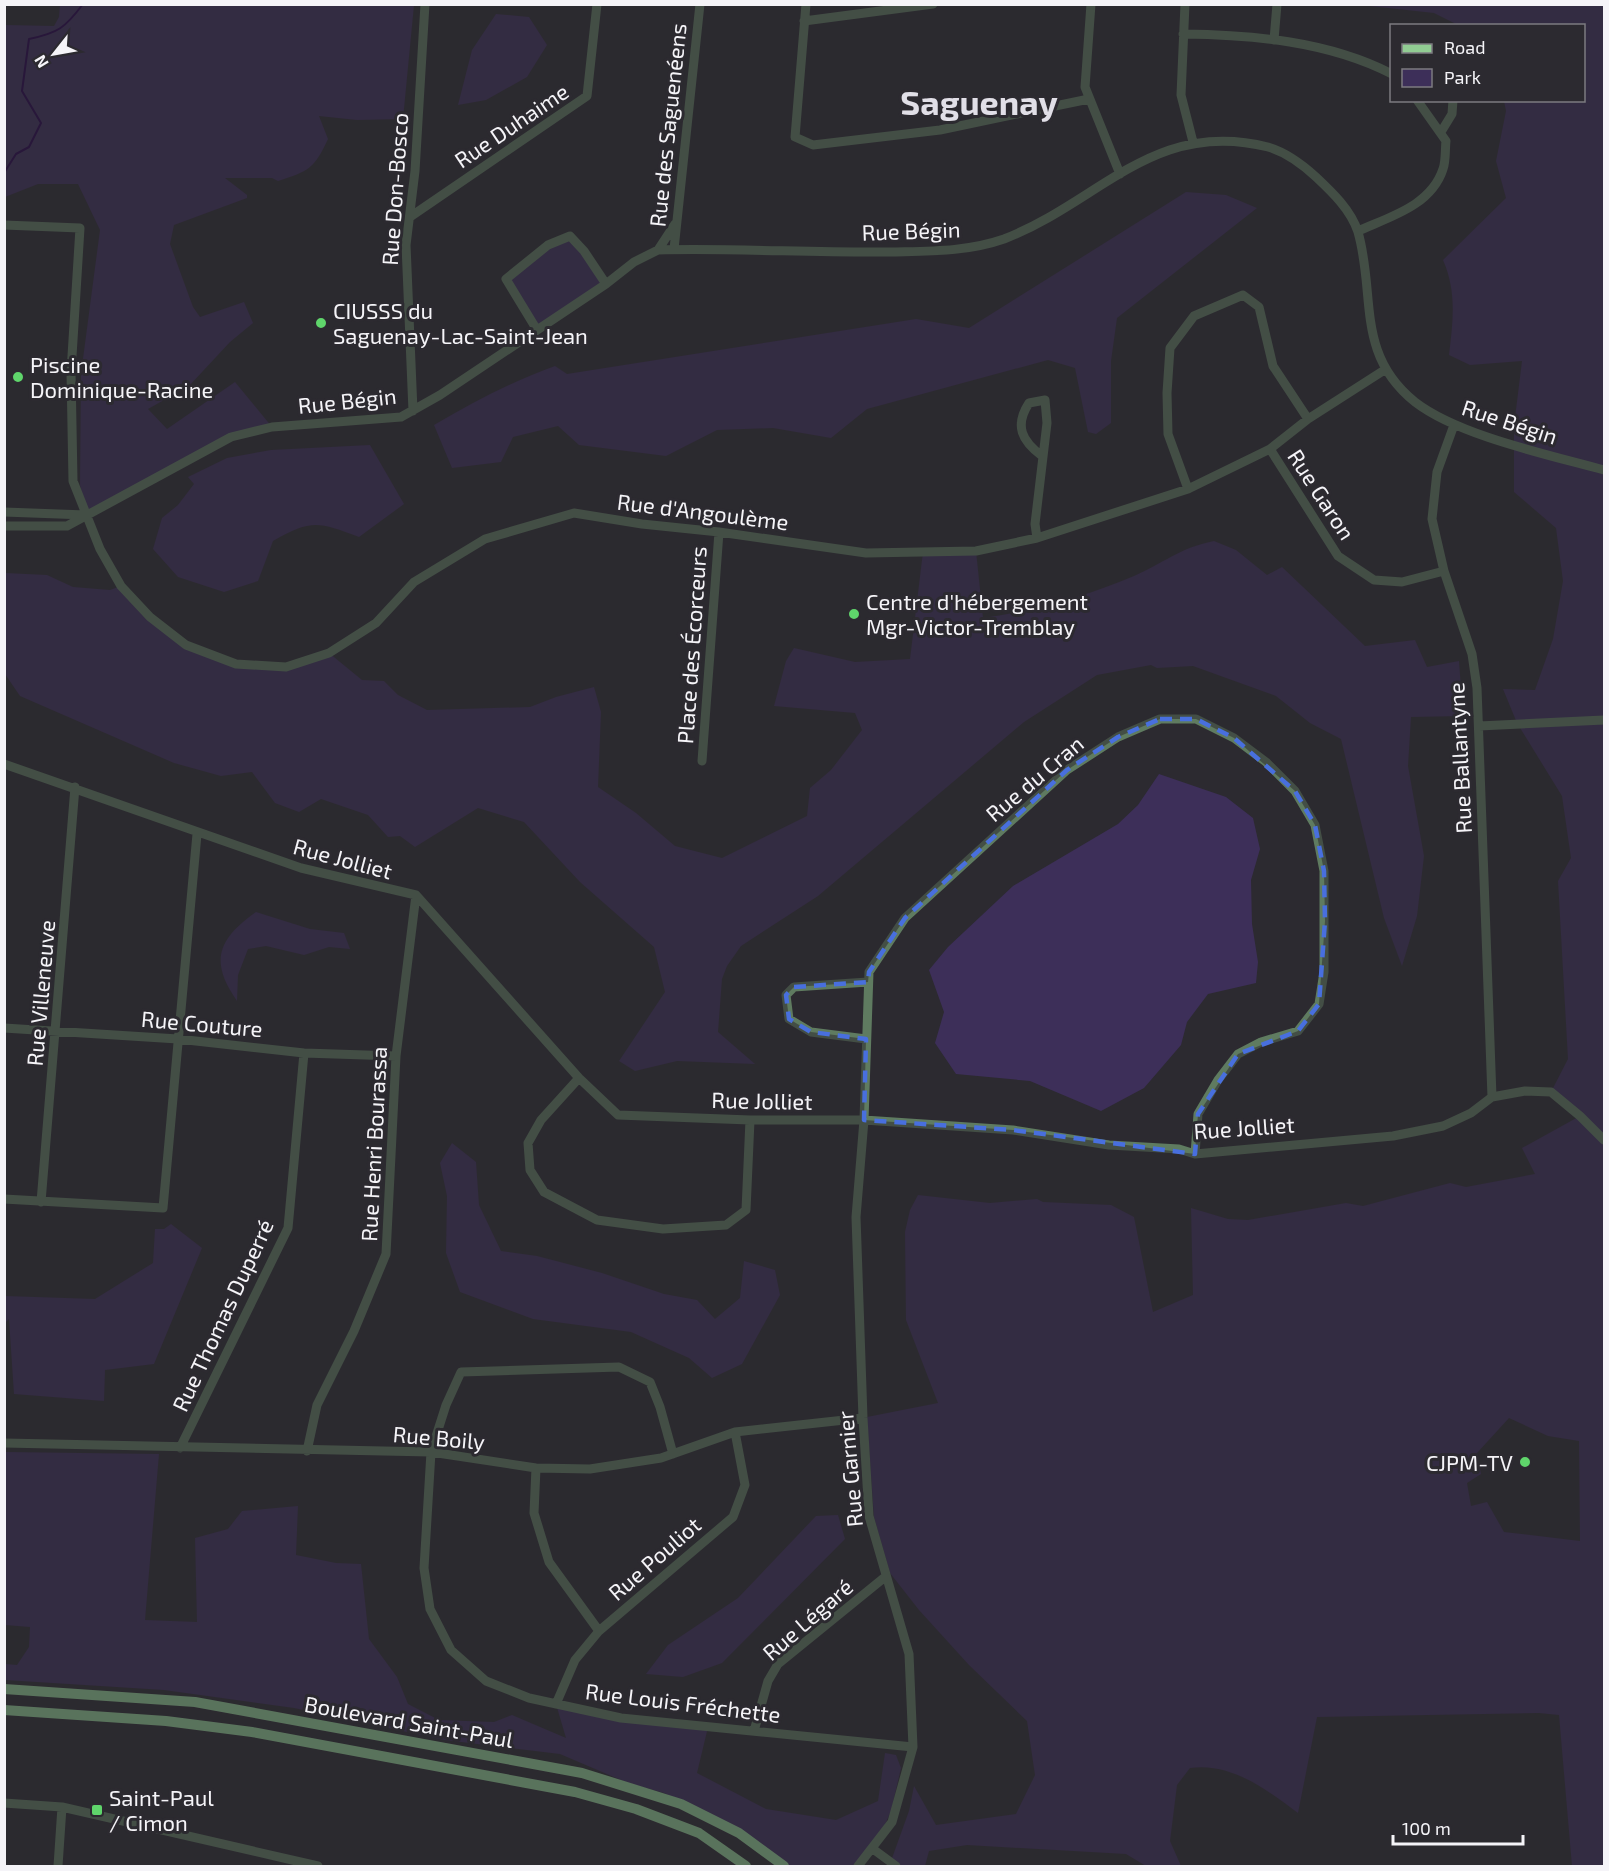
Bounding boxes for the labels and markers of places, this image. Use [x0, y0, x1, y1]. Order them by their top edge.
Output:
place label: CIUSSS du Saguenay-Lac-Saint-Jean [333, 297, 588, 348]
marker: CIUSSS du Saguenay-Lac-Saint-Jean [314, 316, 328, 330]
place label: Piscine Dominique-Racine [30, 351, 213, 402]
marker: Piscine Dominique-Racine [11, 370, 25, 384]
place label: Centre d'hébergement Mgr-Victor-Tremblay [866, 588, 1088, 639]
marker: Centre d'hébergement Mgr-Victor-Tremblay [847, 607, 861, 621]
place label: CJPM-TV [1426, 1449, 1514, 1475]
marker: CJPM-TV [1518, 1455, 1532, 1469]
place label: Saint-Paul / Cimon [109, 1784, 214, 1835]
marker: Saint-Paul / Cimon [90, 1803, 104, 1817]

